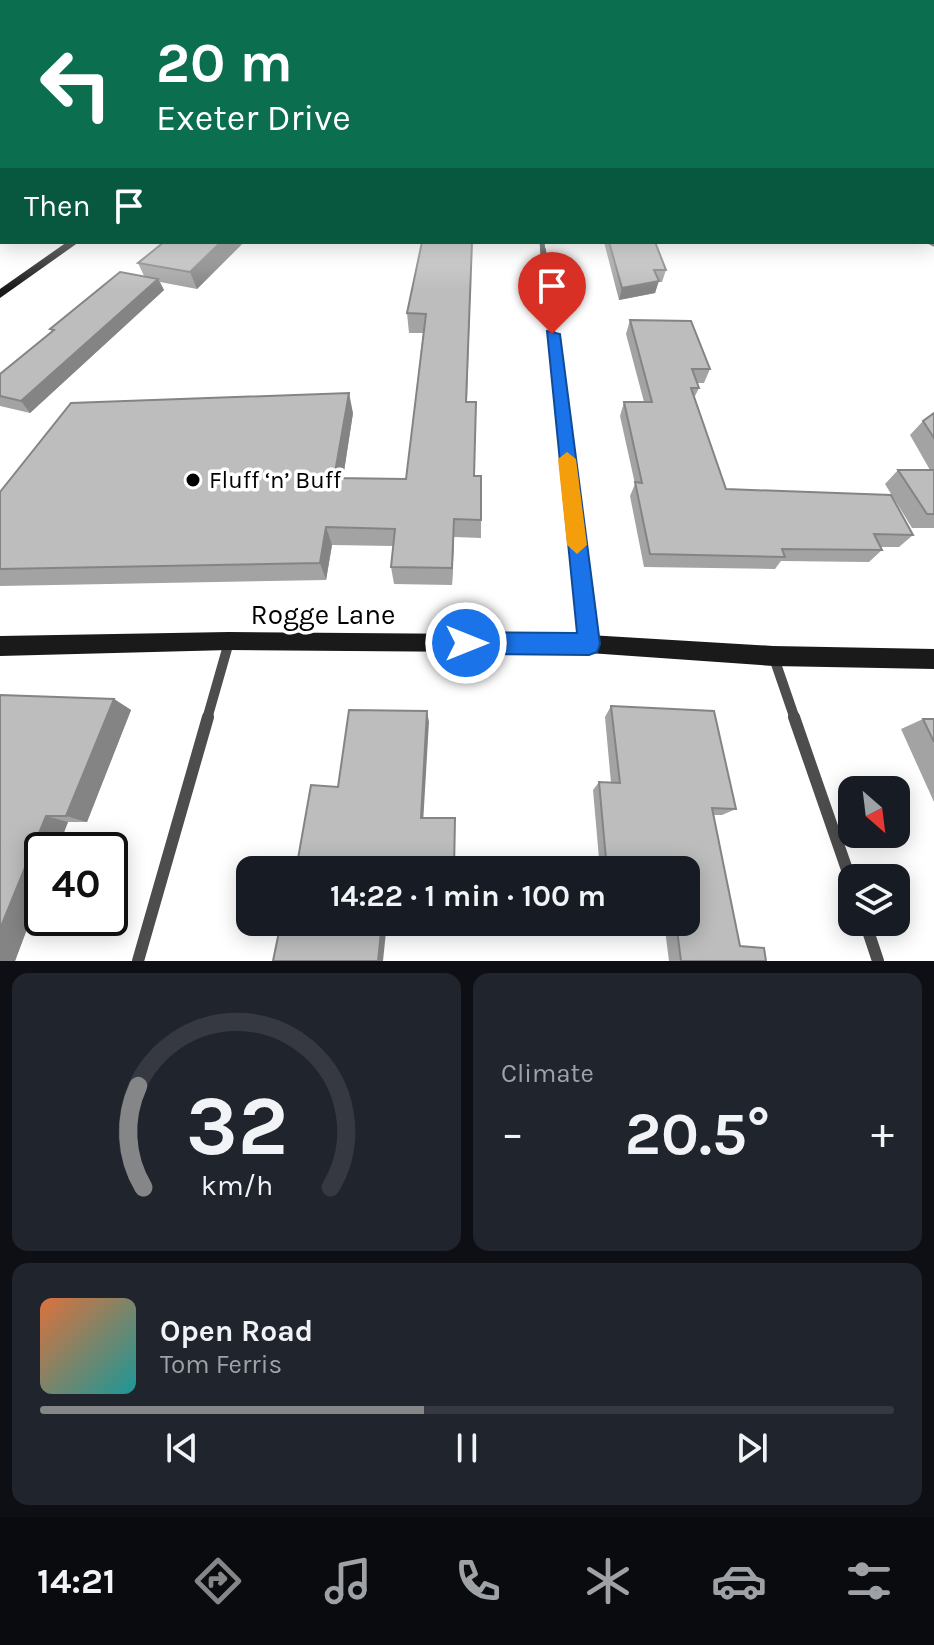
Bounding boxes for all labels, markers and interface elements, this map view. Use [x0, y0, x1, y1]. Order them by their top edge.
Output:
text: 20 m [156, 30, 293, 95]
icon: left [24, 32, 128, 136]
text: Exeter Drive [156, 97, 351, 139]
icon: arrive [107, 184, 151, 228]
text: Then [24, 188, 91, 224]
pin [518, 252, 586, 334]
icon: arrive [530, 264, 574, 308]
place label: Fluff ‘n’ Buff [209, 466, 342, 494]
marker: Fluff ‘n’ Buff [184, 471, 202, 489]
street label: Rogge Lane [251, 598, 395, 631]
position arrow [424, 601, 508, 685]
north arrow [838, 776, 910, 848]
map controls [838, 776, 910, 936]
speed limit sign: 40 [24, 832, 128, 936]
button: layers [838, 864, 910, 936]
text: 14:22 · 1 min · 100 m [330, 878, 606, 914]
text: Climate [501, 1058, 594, 1089]
text: 32 [185, 1078, 288, 1175]
text: 20.5° [625, 1099, 770, 1169]
text: − [501, 1108, 524, 1159]
text: + [871, 1108, 894, 1159]
text: km/h [200, 1169, 273, 1202]
text: Open Road [160, 1313, 313, 1349]
text: Tom Ferris [160, 1349, 282, 1380]
icon: previous [160, 1426, 204, 1470]
icon: pause [445, 1426, 489, 1470]
icon: next [730, 1426, 774, 1470]
icon: directions [190, 1553, 246, 1609]
icon: music [320, 1553, 376, 1609]
icon: phone [450, 1553, 506, 1609]
icon: climate [580, 1553, 636, 1609]
icon: car [711, 1553, 767, 1609]
icon: filters [841, 1553, 897, 1609]
text: 14:21 [37, 1560, 116, 1602]

